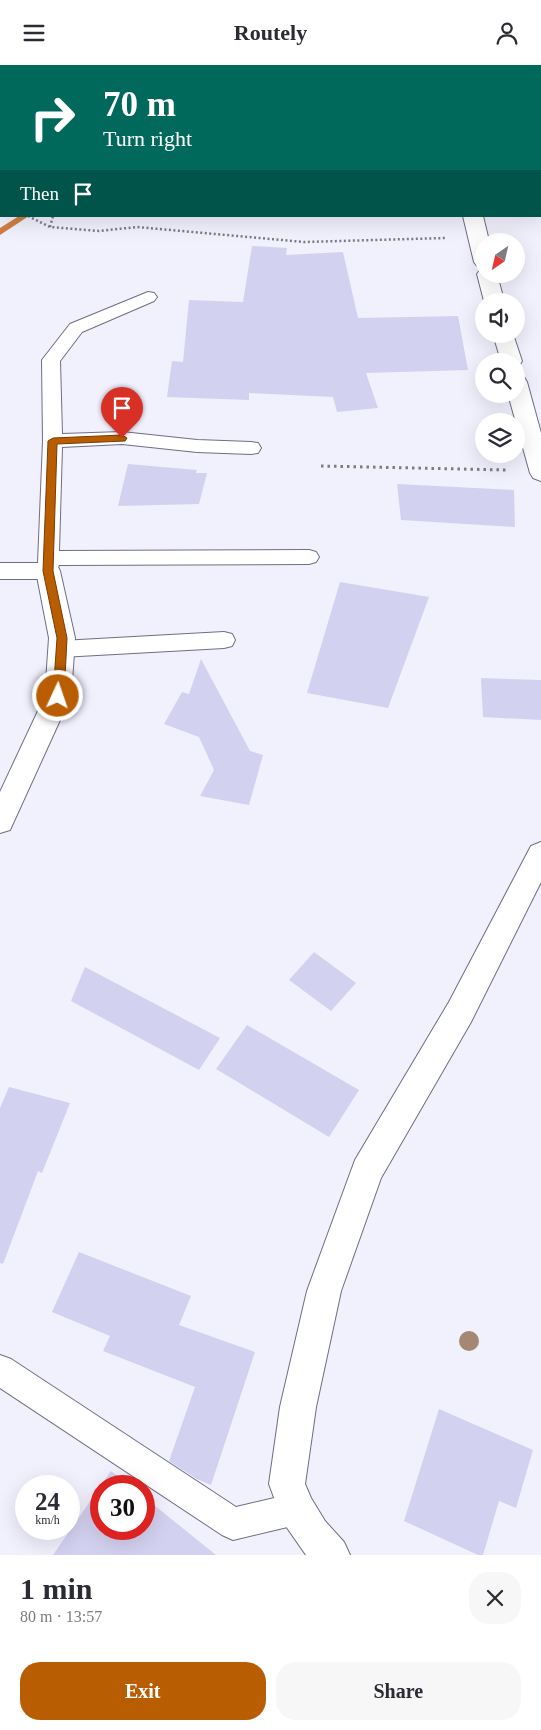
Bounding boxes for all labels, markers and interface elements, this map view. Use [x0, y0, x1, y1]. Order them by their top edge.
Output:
icon: menu [20, 19, 48, 47]
icon: person [493, 19, 521, 47]
text: Routely [234, 20, 307, 45]
icon: right [20, 85, 85, 150]
text: 70 m [103, 85, 176, 124]
text: Turn right [103, 126, 192, 151]
icon: arrive [69, 180, 97, 208]
text: Then [20, 183, 59, 204]
north arrow [475, 233, 525, 283]
map controls [475, 233, 525, 463]
button: sound [475, 293, 525, 343]
button: search [475, 353, 525, 403]
pin [101, 387, 143, 438]
icon: arrive [108, 394, 136, 422]
button: layers [475, 413, 525, 463]
position arrow [31, 669, 83, 721]
speed limit sign: 30 [90, 1475, 155, 1540]
text: 24 [35, 1488, 60, 1515]
text: km/h [35, 1513, 60, 1527]
text: 1 min [20, 1572, 93, 1605]
button: close [469, 1572, 521, 1624]
text: 80 m · 13:57 [20, 1608, 102, 1625]
button: Exit [20, 1662, 266, 1720]
button: Share [276, 1662, 521, 1720]

